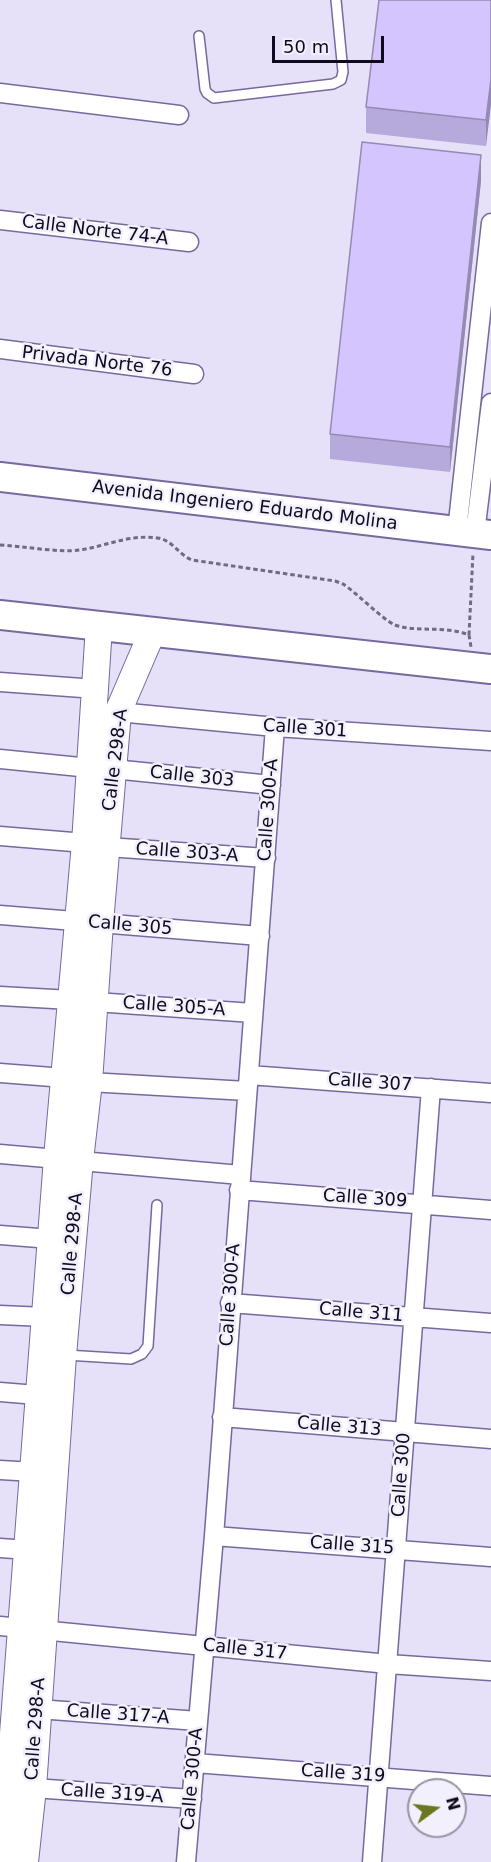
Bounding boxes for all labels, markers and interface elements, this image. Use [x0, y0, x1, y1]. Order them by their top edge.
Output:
scale bar [275, 24, 388, 62]
text: 50 m [283, 36, 329, 57]
street label: Calle Norte 74-A [21, 211, 169, 251]
street label: Privada Norte 76 [21, 342, 173, 382]
street label: Avenida Ingeniero Eduardo Molina [91, 477, 399, 535]
street label: Calle 298-A [99, 707, 133, 813]
street label: Calle 301 [262, 715, 348, 743]
street label: Calle 300-A [255, 758, 283, 862]
street label: Calle 303 [149, 762, 235, 792]
street label: Calle 303-A [135, 839, 239, 867]
street label: Calle 305 [87, 912, 173, 940]
street label: Calle 305-A [122, 993, 226, 1021]
street label: Calle 307 [327, 1069, 413, 1097]
street label: Calle 309 [322, 1185, 408, 1213]
street label: Calle 298-A [58, 1192, 88, 1296]
street label: Calle 300-A [217, 1243, 245, 1347]
street label: Calle 311 [318, 1299, 404, 1327]
street label: Calle 313 [296, 1413, 382, 1441]
street label: Calle 300 [388, 1432, 416, 1518]
street label: Calle 315 [309, 1532, 395, 1560]
street label: Calle 317 [202, 1635, 288, 1665]
street label: Calle 298-A [22, 1677, 50, 1781]
street label: Calle 317-A [66, 1701, 170, 1729]
street label: Calle 300-A [178, 1727, 208, 1831]
street label: Calle 319 [300, 1760, 386, 1788]
north arrow [407, 1778, 467, 1838]
street label: Calle 319-A [60, 1780, 164, 1808]
text: N [442, 1795, 464, 1813]

